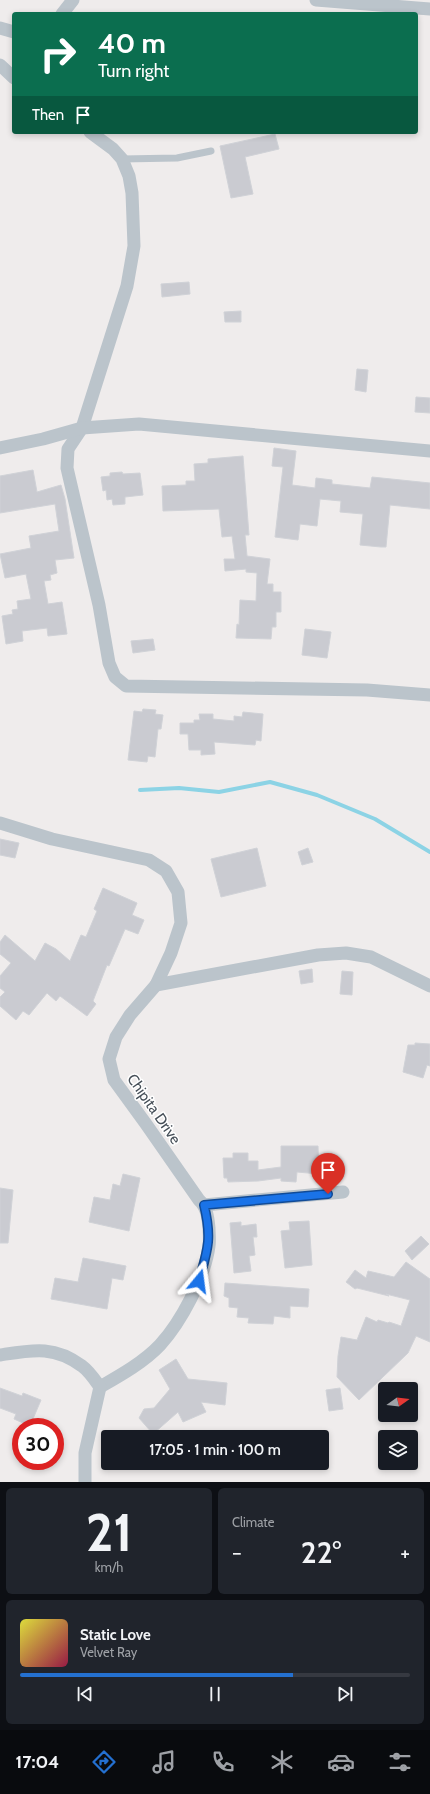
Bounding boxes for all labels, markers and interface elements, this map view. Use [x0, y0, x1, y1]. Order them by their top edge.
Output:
text: 40 m [98, 26, 166, 60]
icon: right [32, 28, 84, 80]
text: Turn right [98, 60, 169, 82]
icon: arrive [72, 104, 94, 126]
text: Then [32, 106, 64, 124]
street label: Chipita Drive [123, 1071, 185, 1148]
pin [311, 1153, 345, 1194]
icon: arrive [317, 1159, 339, 1181]
position arrow [178, 1260, 220, 1302]
north arrow [378, 1382, 418, 1422]
map controls [378, 1382, 418, 1470]
speed limit sign: 30 [12, 1418, 64, 1470]
button: layers [378, 1430, 418, 1470]
text: 17:05 · 1 min · 100 m [149, 1441, 281, 1459]
text: 21 [86, 1501, 132, 1564]
text: Climate [232, 1514, 274, 1530]
text: 22° [301, 1534, 341, 1571]
text: − [232, 1539, 242, 1566]
text: + [400, 1539, 410, 1566]
text: km/h [95, 1559, 123, 1575]
text: Static Love [80, 1626, 151, 1644]
text: Velvet Ray [80, 1644, 137, 1660]
icon: previous [74, 1683, 96, 1705]
icon: pause [204, 1683, 226, 1705]
icon: next [334, 1683, 356, 1705]
icon: directions [90, 1748, 118, 1776]
icon: music [150, 1748, 178, 1776]
icon: phone [209, 1748, 237, 1776]
icon: climate [268, 1748, 296, 1776]
icon: car [327, 1748, 355, 1776]
icon: filters [386, 1748, 414, 1776]
text: 17:04 [16, 1751, 59, 1773]

